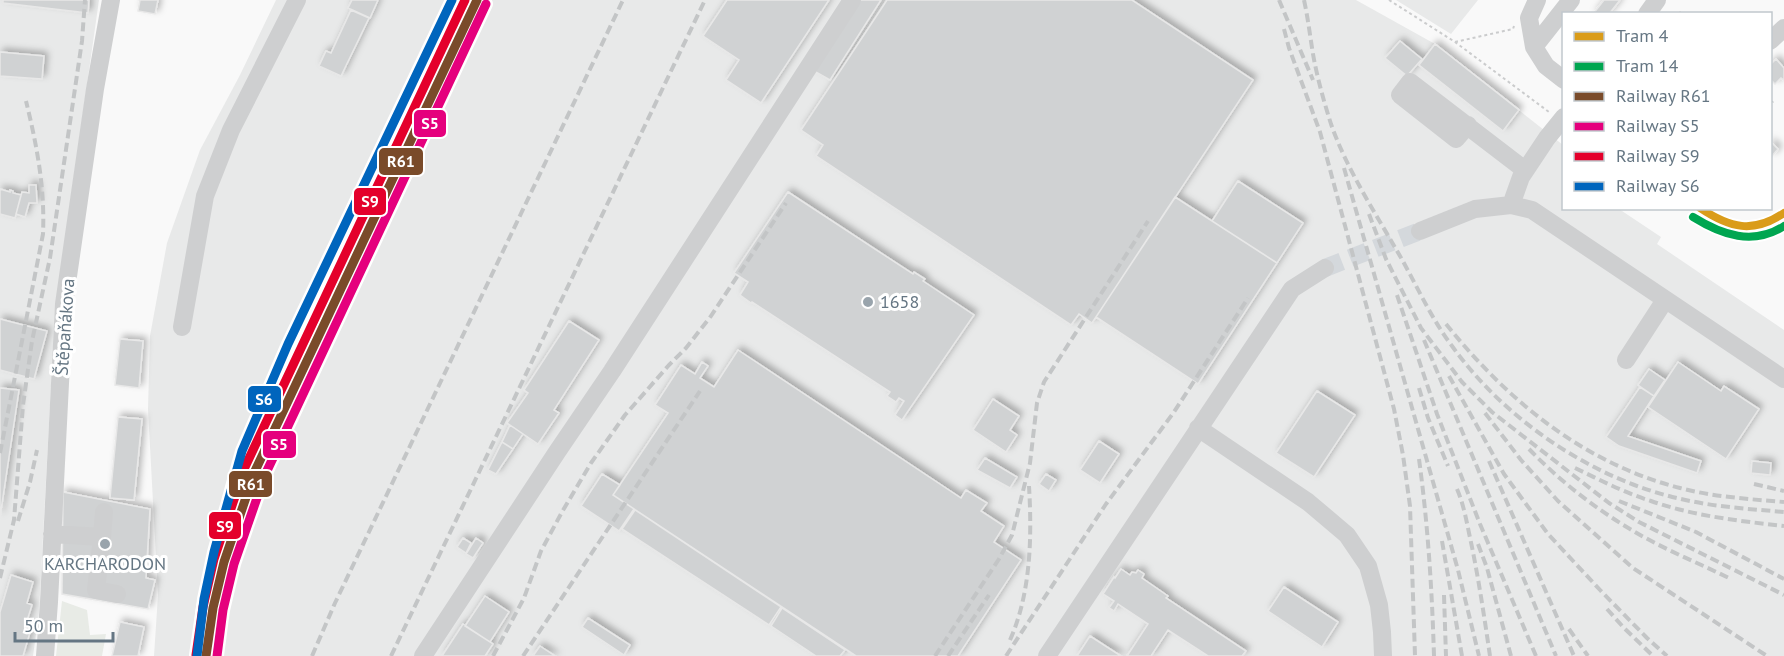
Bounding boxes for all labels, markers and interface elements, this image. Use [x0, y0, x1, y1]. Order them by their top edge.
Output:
legend [1562, 12, 1772, 210]
text: Tram 4 [1616, 24, 1669, 47]
text: Tram 14 [1616, 54, 1678, 77]
text: Railway R61 [1616, 84, 1711, 107]
line badge: S5 [413, 109, 447, 138]
text: S5 [421, 113, 439, 133]
text: Railway S5 [1616, 114, 1700, 137]
text: Railway S9 [1616, 144, 1700, 167]
line badge: R61 [378, 147, 424, 176]
text: R61 [387, 151, 415, 171]
text: Railway S6 [1616, 174, 1700, 197]
line badge: S9 [353, 187, 387, 216]
text: S9 [361, 191, 379, 211]
street label: Štěpaňákova [50, 278, 79, 376]
place label: 1658 [880, 290, 919, 313]
marker: 1658 [861, 295, 875, 309]
line badge: S6 [247, 385, 282, 413]
text: S6 [255, 389, 273, 409]
line badge: S5 [262, 430, 297, 459]
text: S5 [270, 434, 288, 454]
line badge: R61 [228, 470, 273, 498]
text: R61 [237, 474, 265, 494]
line badge: S9 [208, 511, 242, 540]
text: S9 [216, 516, 234, 536]
marker: KARCHARODON [98, 537, 112, 551]
place label: KARCHARODON [44, 552, 166, 575]
scale bar [15, 605, 112, 643]
text: 50 m [24, 614, 63, 637]

